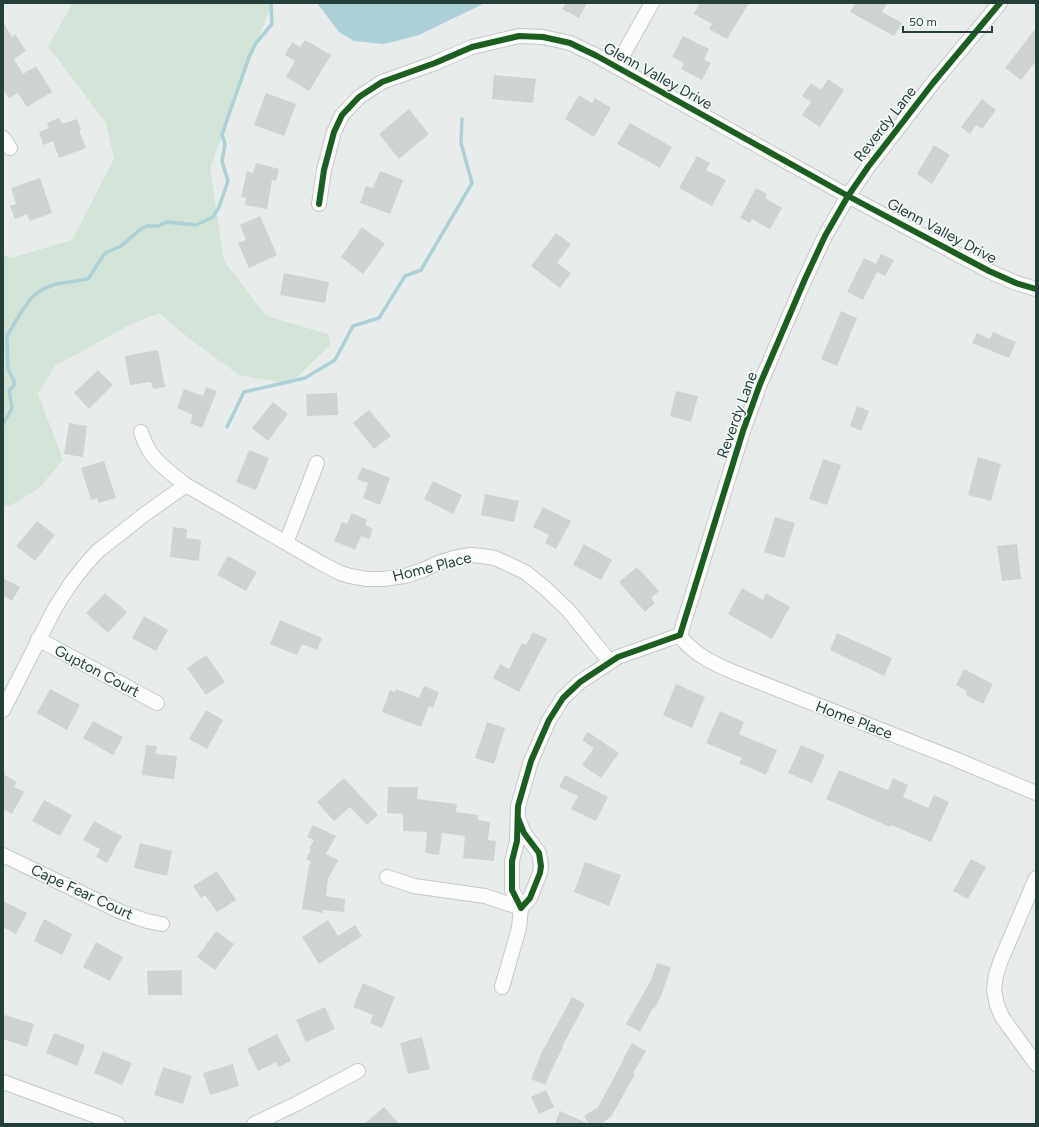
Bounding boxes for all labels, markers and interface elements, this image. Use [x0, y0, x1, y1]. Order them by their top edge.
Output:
scale bar [903, 8, 992, 34]
text: 50 m [909, 15, 937, 29]
street label: Glenn Valley Drive [600, 39, 716, 113]
street label: Reverdy Lane [850, 83, 920, 165]
street label: Glenn Valley Drive [884, 194, 1000, 268]
street label: Reverdy Lane [713, 369, 761, 461]
street label: Home Place [391, 549, 473, 585]
street label: Gupton Court [51, 641, 143, 701]
street label: Home Place [813, 697, 895, 743]
street label: Cape Fear Court [28, 860, 136, 924]

